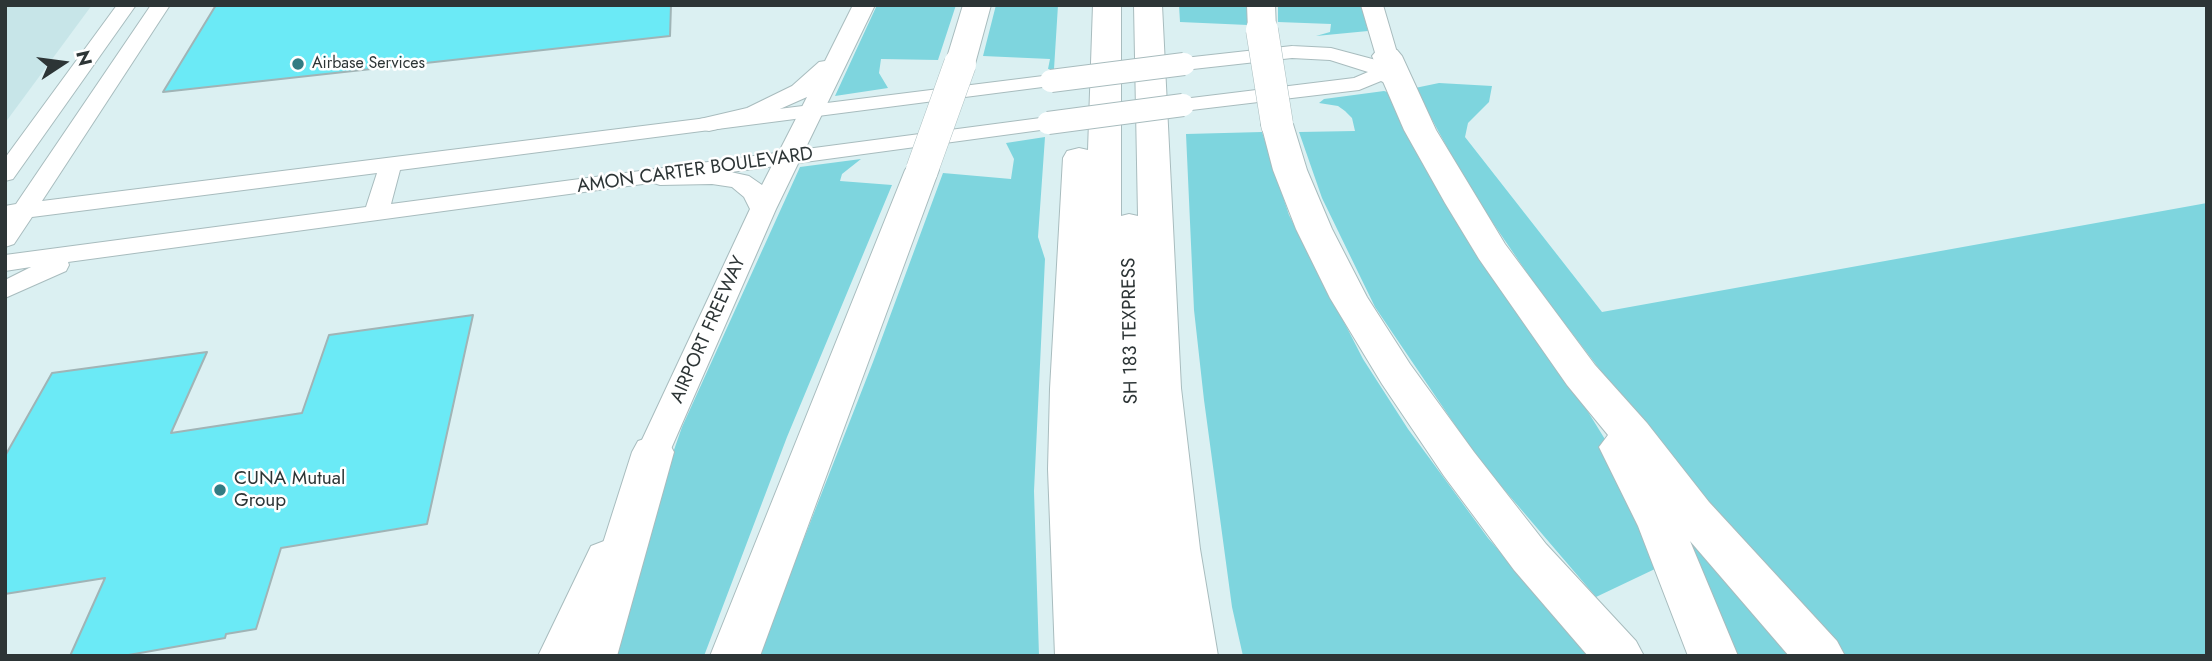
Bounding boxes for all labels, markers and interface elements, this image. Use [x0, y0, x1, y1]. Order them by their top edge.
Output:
north arrow [28, 28, 98, 98]
text: N [69, 48, 99, 69]
place label: Airbase Services [312, 54, 425, 74]
marker: Airbase Services [290, 56, 306, 72]
street label: AMON CARTER BOULEVARD [575, 143, 815, 199]
street label: AIRPORT FREEWAY [666, 253, 752, 407]
street label: SH 183 TEXPRESS [1118, 257, 1144, 405]
place label: CUNA Mutual Group [234, 468, 345, 512]
marker: CUNA Mutual Group [212, 482, 228, 498]

